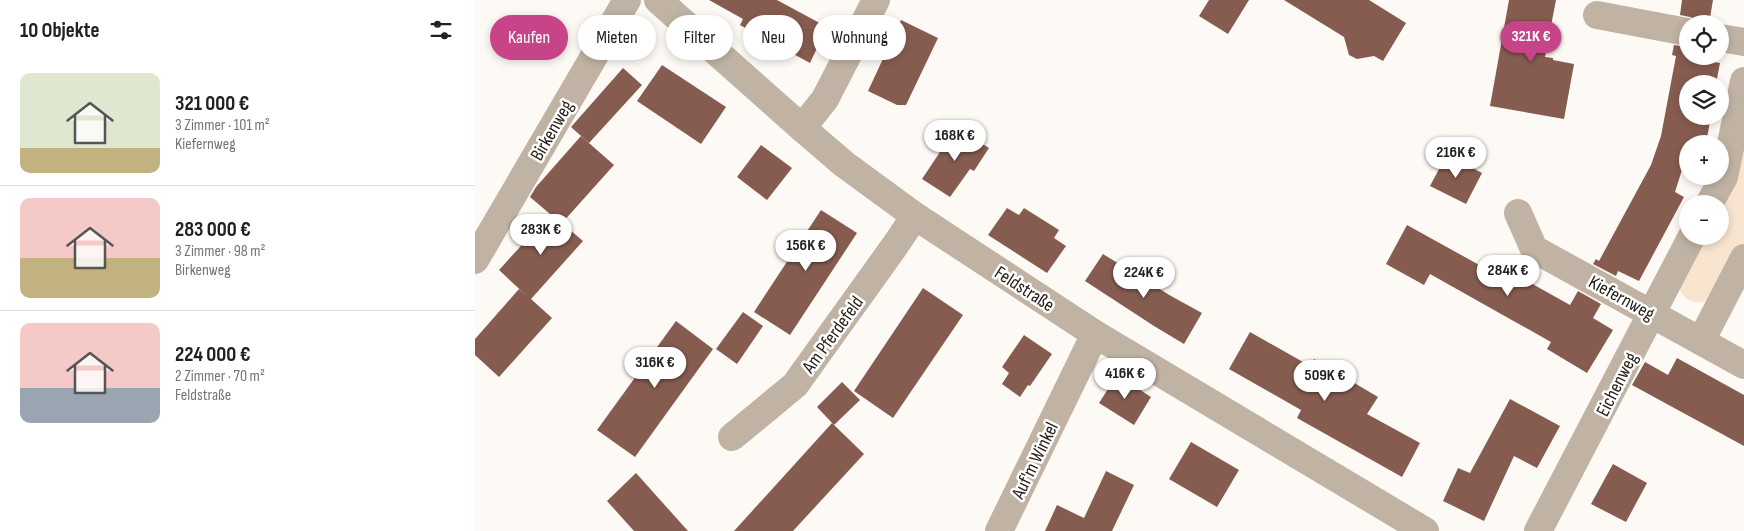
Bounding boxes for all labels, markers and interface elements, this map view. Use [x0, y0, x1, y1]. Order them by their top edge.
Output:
chip: Kaufen [490, 15, 568, 60]
chip: Mieten [578, 15, 656, 60]
chip: Filter [666, 15, 733, 60]
chip: Neu [743, 15, 803, 60]
chip: Wohnung [813, 15, 906, 60]
map controls [1679, 15, 1729, 245]
button: locate [1679, 15, 1729, 65]
icon: filters [427, 16, 455, 44]
text: 10 Objekte [20, 18, 99, 43]
pin: 321K € [1490, 20, 1572, 63]
text: 321K € [1511, 27, 1551, 46]
button: layers [1679, 75, 1729, 125]
text: 321 000 € [175, 91, 249, 116]
icon: home [60, 93, 120, 153]
street label: Birkenweg [526, 96, 579, 165]
text: 3 Zimmer · 101 m² [175, 116, 270, 135]
pin: 168K € [914, 120, 996, 162]
text: 168K € [935, 126, 975, 145]
text: Kiefernweg [175, 135, 236, 154]
button: + [1679, 135, 1729, 185]
pin: 216K € [1415, 136, 1497, 179]
text: 216K € [1436, 143, 1476, 162]
button: − [1679, 195, 1729, 245]
pin: 283K € [500, 214, 582, 256]
text: 283 000 € [175, 217, 251, 242]
icon: home [60, 218, 120, 278]
text: 283K € [521, 220, 561, 239]
pin: 156K € [765, 230, 847, 272]
text: 156K € [786, 236, 826, 255]
text: 3 Zimmer · 98 m² [175, 242, 266, 261]
pin: 284K € [1467, 254, 1549, 297]
pin: 224K € [1103, 256, 1185, 299]
text: Birkenweg [175, 261, 231, 280]
street label: Feldstraße [990, 261, 1058, 317]
text: 284K € [1488, 261, 1528, 280]
text: 224K € [1124, 263, 1164, 282]
street label: Kiefernweg [1584, 271, 1659, 326]
street label: Am Pferdefeld [797, 292, 869, 379]
text: 224 000 € [175, 342, 250, 367]
icon: home [60, 343, 120, 403]
pin: 316K € [614, 346, 696, 389]
street label: Eichenweg [1592, 348, 1643, 420]
text: 316K € [635, 353, 675, 372]
pin: 416K € [1084, 358, 1166, 400]
pin: 509K € [1284, 360, 1366, 402]
text: 416K € [1105, 364, 1145, 383]
text: 509K € [1305, 366, 1345, 385]
text: 2 Zimmer · 70 m² [175, 367, 265, 386]
text: Feldstraße [175, 386, 231, 405]
street label: Auf'm Winkel [1007, 419, 1064, 504]

